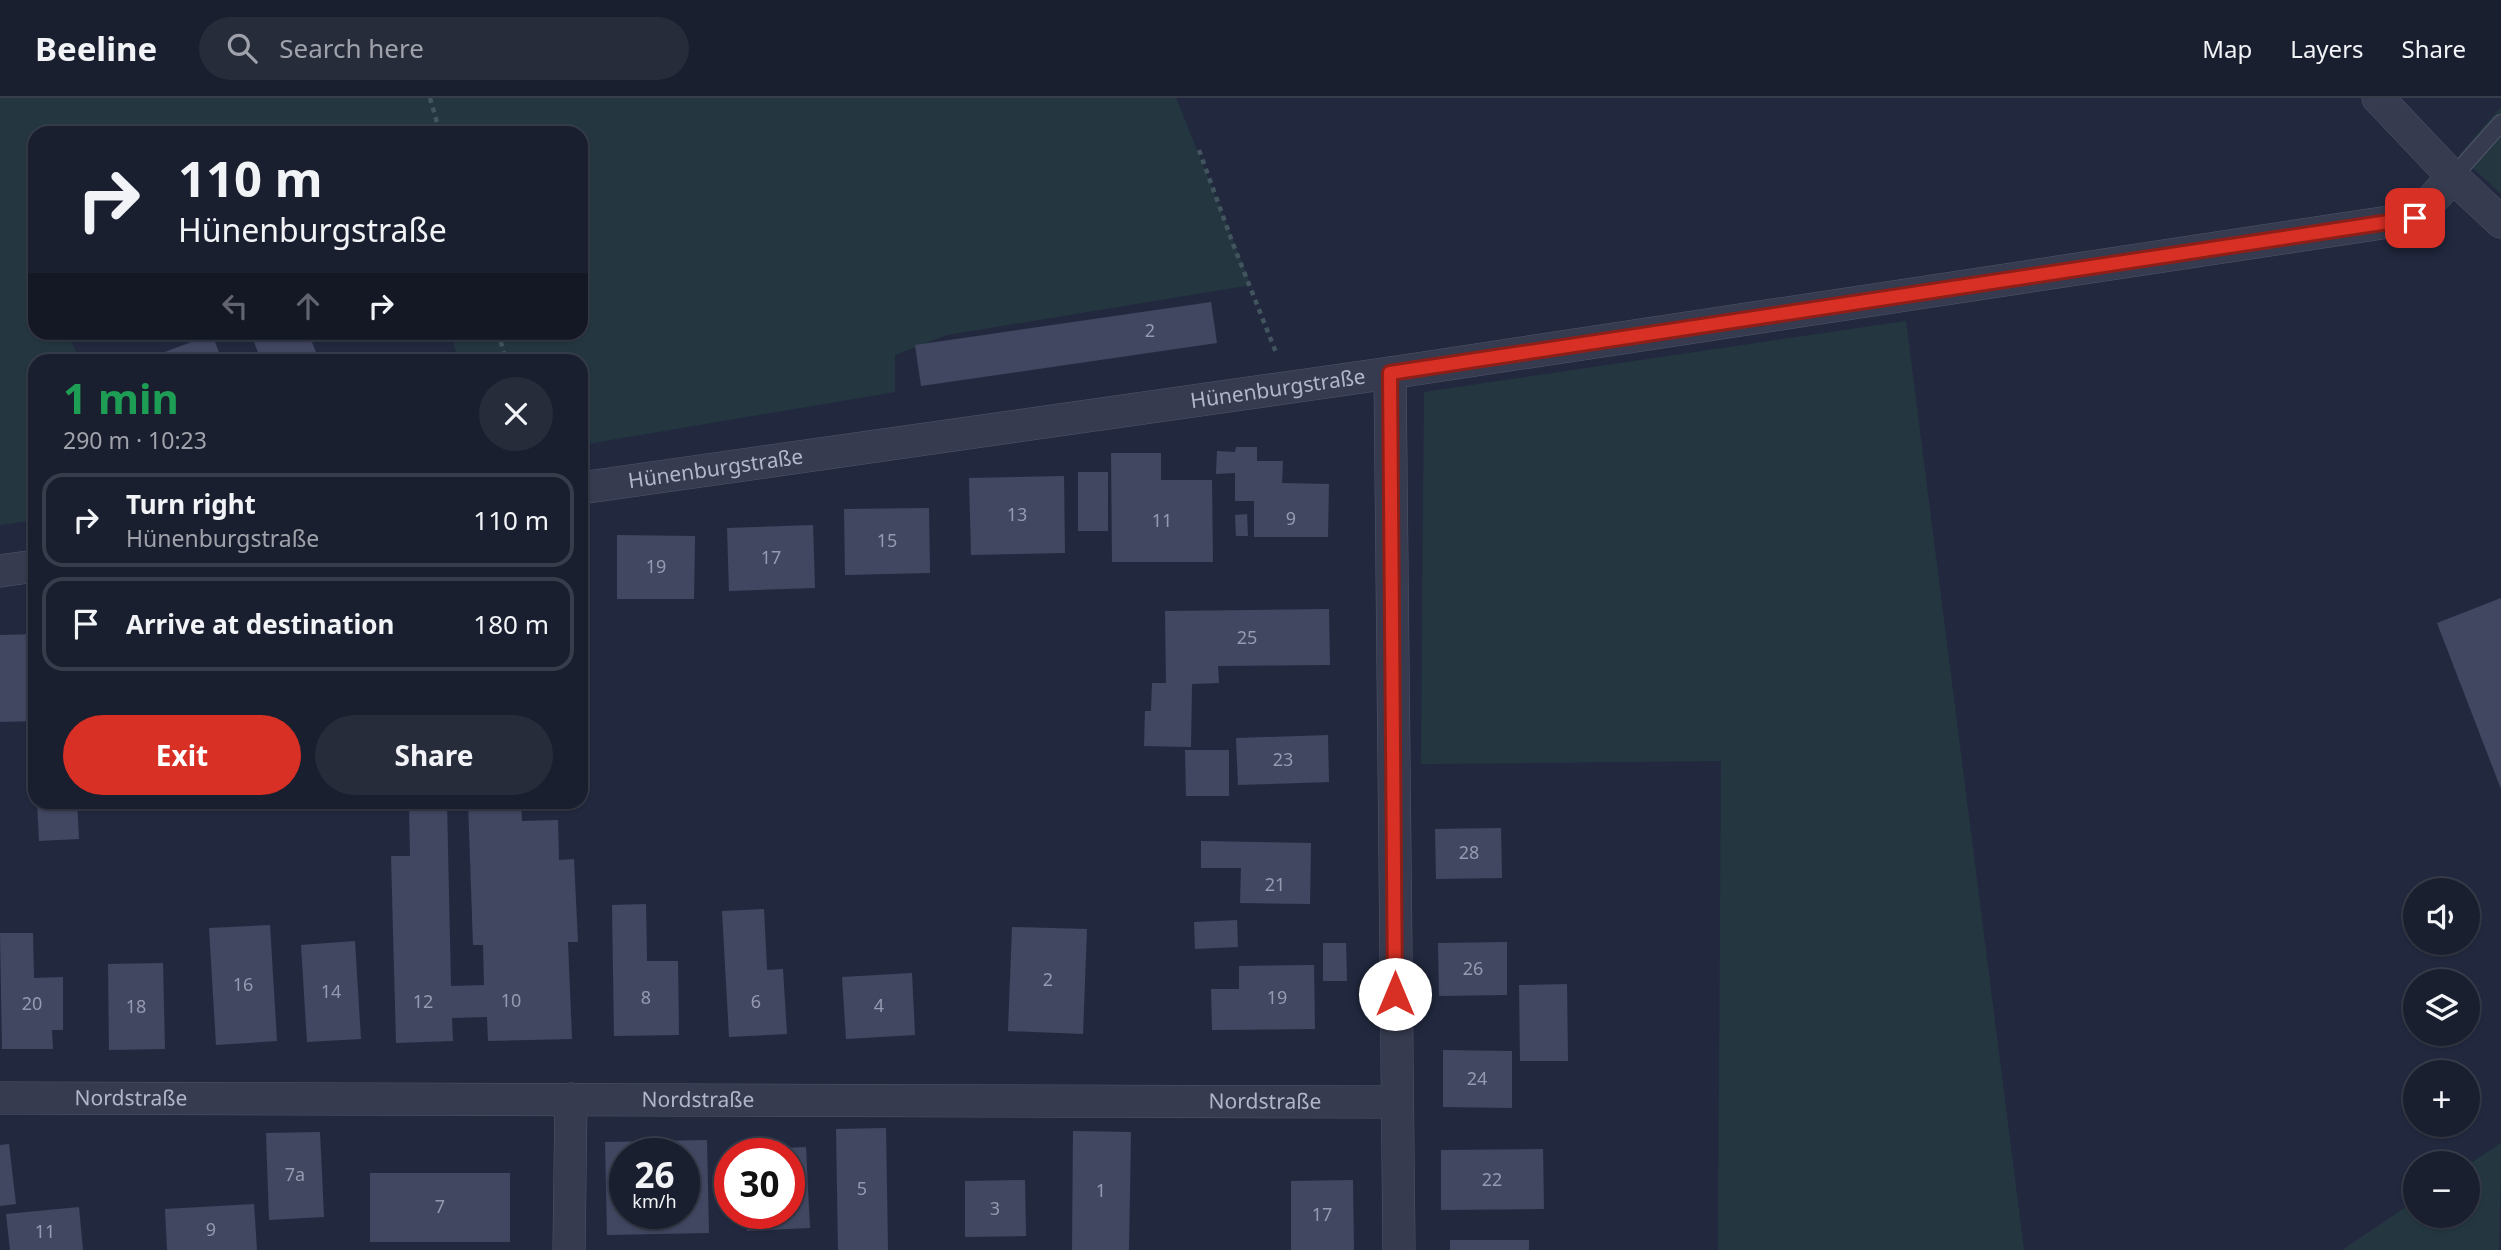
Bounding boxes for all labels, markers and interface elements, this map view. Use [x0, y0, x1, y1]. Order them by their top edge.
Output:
search box [199, 17, 689, 80]
text: Beeline [35, 26, 157, 71]
icon: search [223, 29, 261, 67]
text: Search here [279, 30, 424, 66]
text: Map [2202, 32, 2252, 65]
text: Layers [2290, 32, 2364, 65]
text: Share [2402, 32, 2466, 65]
text: 110 m [178, 145, 323, 211]
icon: right [63, 154, 154, 245]
pin [2385, 188, 2445, 248]
icon: arrive [2396, 199, 2434, 237]
text: Hünenburgstraße [178, 208, 447, 251]
icon: left [216, 287, 254, 325]
icon: ahead [289, 287, 327, 325]
icon: right [362, 287, 400, 325]
house number: 2 [1145, 318, 1155, 342]
street label: Hünenburgstraße [1189, 362, 1367, 414]
text: 1 min [63, 369, 179, 426]
button: close [479, 377, 553, 451]
text: 290 m · 10:23 [63, 424, 207, 456]
street label: Hünenburgstraße [626, 442, 805, 494]
text: Turn right [126, 486, 256, 522]
icon: right [67, 501, 105, 539]
text: 110 m [473, 502, 549, 538]
house number: 13 [1007, 502, 1027, 526]
house number: 9 [1286, 506, 1296, 530]
house number: 11 [1152, 508, 1172, 532]
text: Hünenburgstraße [126, 522, 319, 554]
house number: 15 [877, 528, 897, 552]
house number: 17 [761, 545, 781, 569]
house number: 19 [646, 554, 666, 578]
icon: arrive [67, 605, 105, 643]
text: Arrive at destination [126, 606, 395, 642]
text: 180 m [473, 606, 549, 642]
house number: 25 [1237, 625, 1257, 649]
button: Exit [63, 715, 301, 795]
button: Share [315, 715, 553, 795]
house number: 23 [1273, 747, 1293, 771]
house number: 28 [1459, 840, 1479, 864]
house number: 21 [1265, 872, 1285, 896]
map controls [2403, 878, 2480, 1228]
button: sound [2403, 878, 2480, 955]
house number: 26 [1463, 956, 1483, 980]
position arrow [1358, 957, 1432, 1031]
house number: 2 [1043, 967, 1053, 991]
button: layers [2403, 969, 2480, 1046]
house number: 16 [233, 972, 253, 996]
house number: 14 [321, 979, 341, 1003]
house number: 8 [641, 985, 651, 1009]
house number: 19 [1267, 985, 1287, 1009]
house number: 10 [501, 988, 521, 1012]
house number: 12 [413, 989, 433, 1013]
house number: 6 [751, 989, 761, 1013]
house number: 20 [22, 991, 42, 1015]
house number: 4 [874, 993, 884, 1017]
house number: 18 [126, 994, 146, 1018]
button: + [2403, 1060, 2480, 1137]
house number: 24 [1467, 1066, 1487, 1090]
street label: Nordstraße [75, 1083, 187, 1112]
street label: Nordstraße [642, 1085, 754, 1113]
street label: Nordstraße [1209, 1086, 1321, 1115]
speed limit sign: 30 [714, 1138, 805, 1229]
text: 26 [634, 1151, 675, 1198]
button: − [2403, 1151, 2480, 1228]
house number: 7a [285, 1162, 305, 1186]
house number: 22 [1482, 1167, 1502, 1191]
house number: 5 [857, 1176, 867, 1200]
house number: 1 [1096, 1178, 1106, 1202]
text: km/h [632, 1189, 677, 1213]
house number: 7 [435, 1194, 445, 1218]
house number: 3 [990, 1196, 1000, 1220]
house number: 17 [1312, 1202, 1332, 1226]
house number: 9 [206, 1217, 216, 1241]
house number: 11 [35, 1219, 55, 1243]

